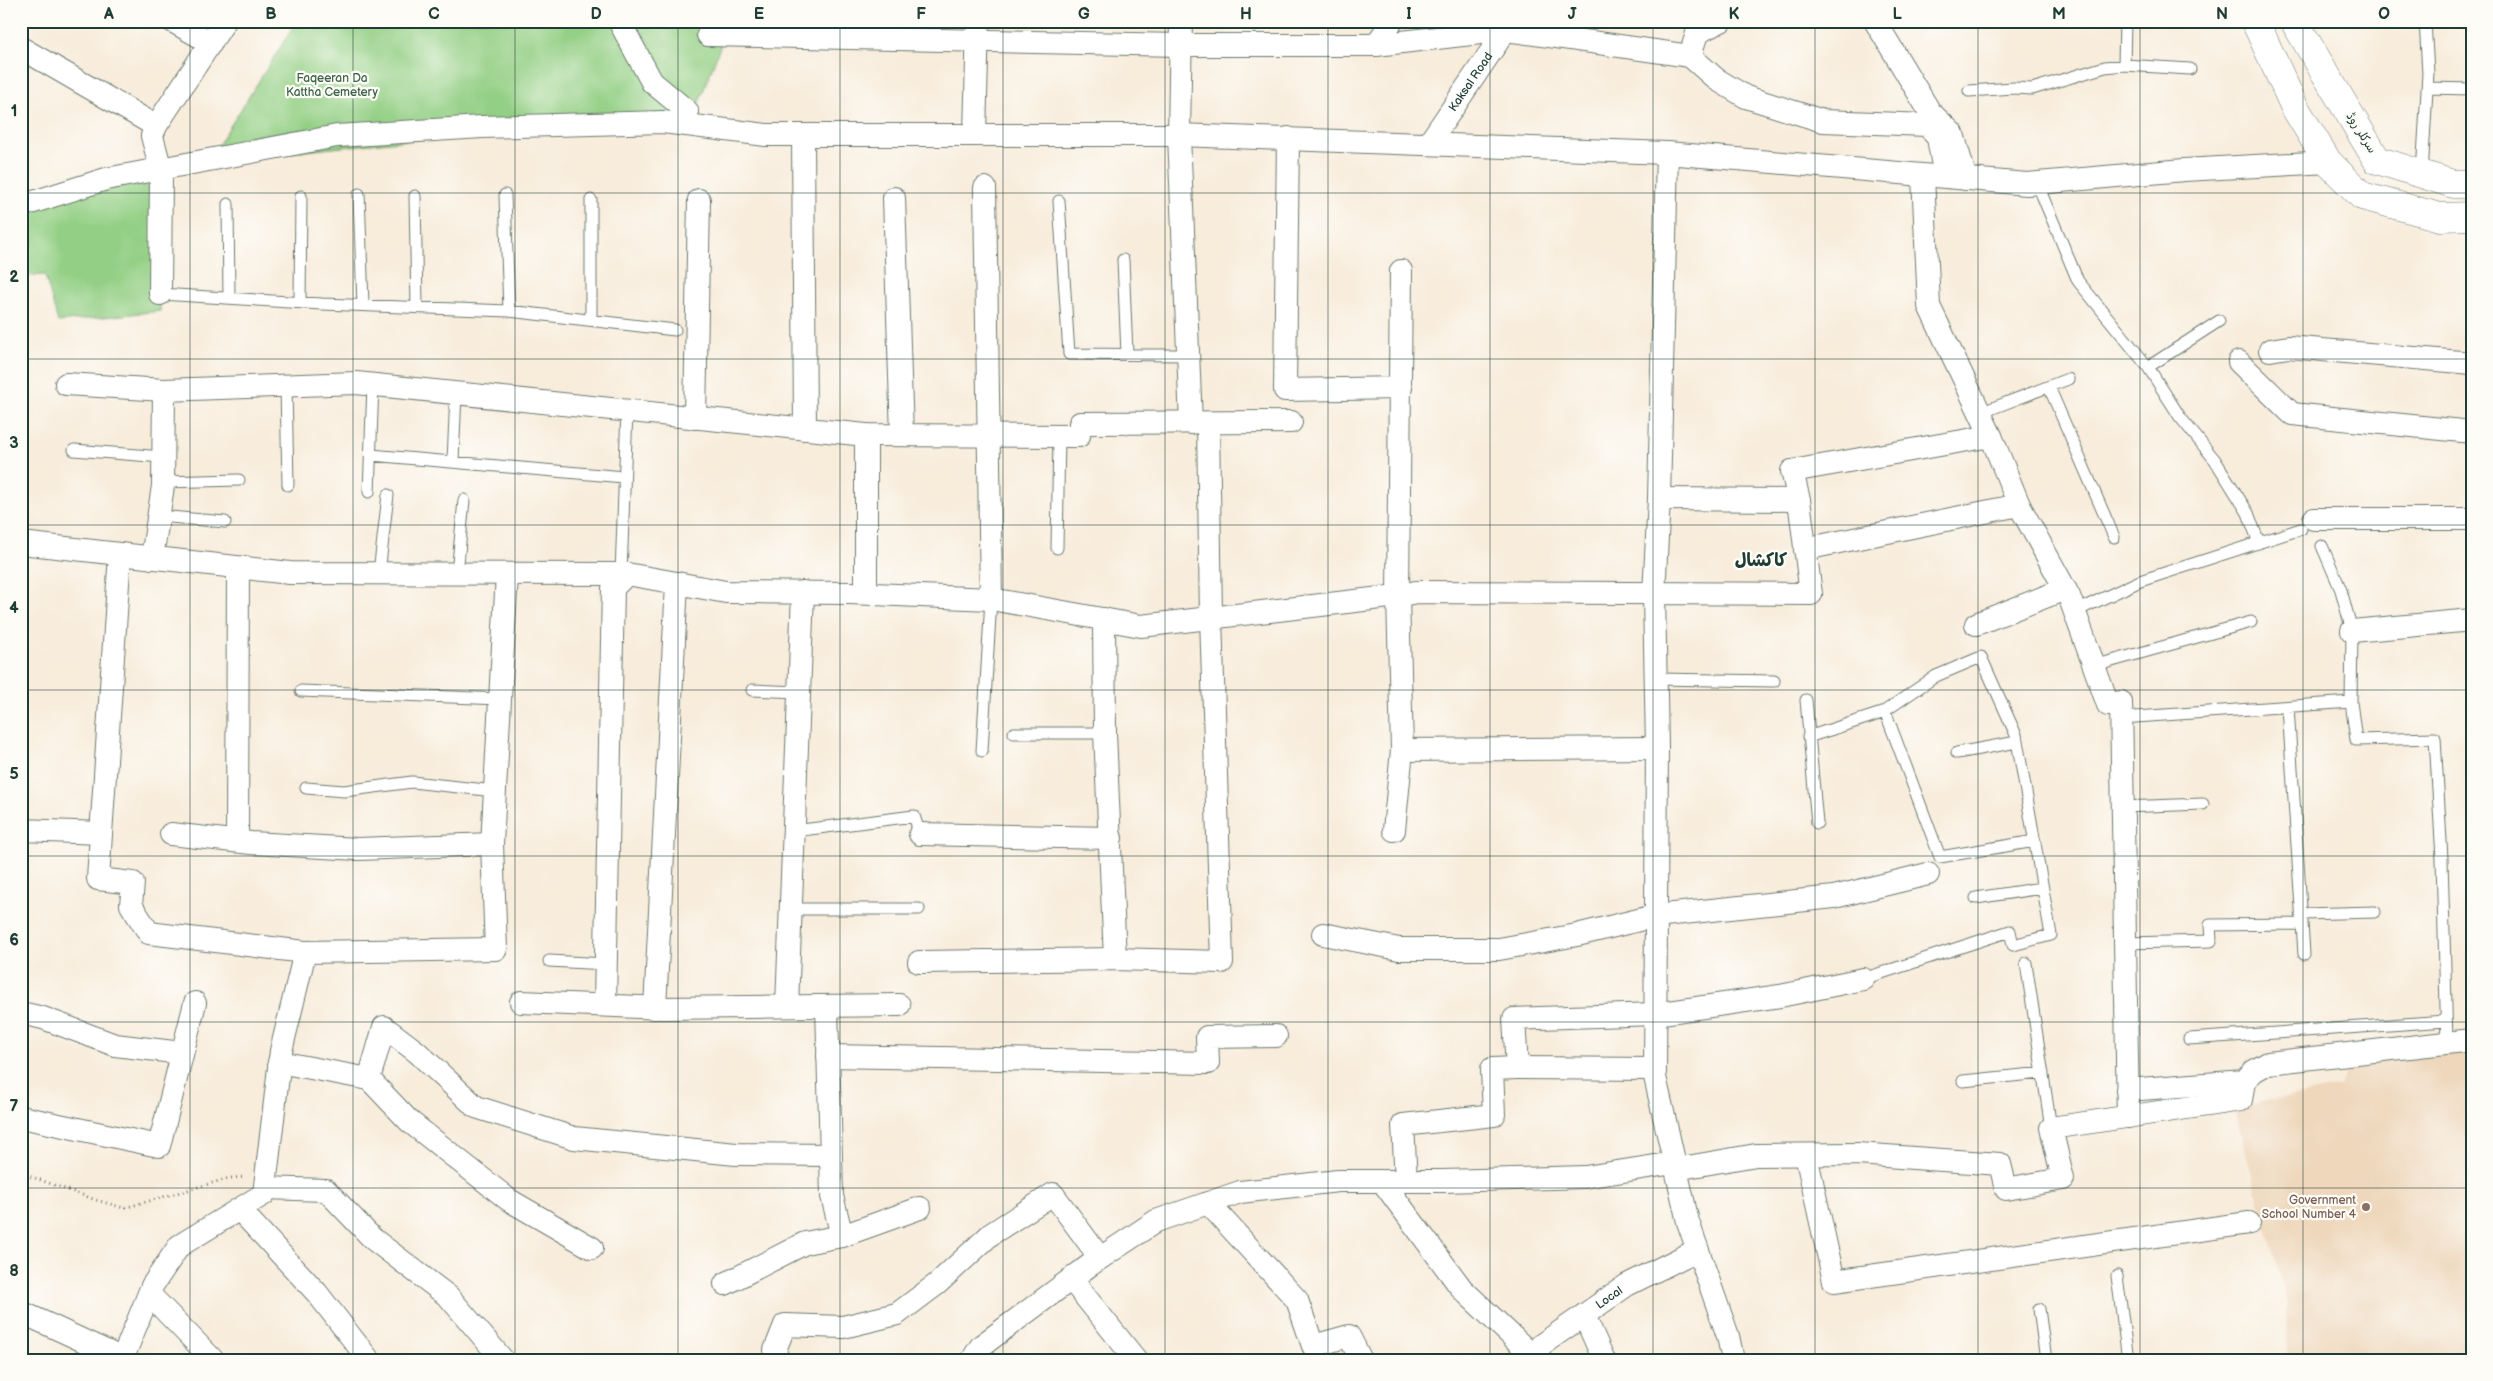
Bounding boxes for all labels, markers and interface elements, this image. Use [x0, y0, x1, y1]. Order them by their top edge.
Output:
text: A [103, 5, 114, 24]
text: B [265, 5, 277, 24]
text: C [428, 5, 440, 24]
text: D [590, 5, 602, 24]
text: E [754, 5, 764, 24]
text: F [916, 5, 926, 24]
text: G [1078, 5, 1090, 24]
text: H [1240, 5, 1252, 24]
text: I [1406, 5, 1412, 24]
text: J [1568, 5, 1577, 24]
text: K [1729, 5, 1740, 24]
text: L [1892, 5, 1902, 24]
text: M [2052, 5, 2066, 24]
text: N [2216, 5, 2228, 24]
text: O [2378, 5, 2390, 24]
street label: Kaksal Road [1445, 49, 1496, 114]
park label: Faqeeran Da Kattha Cemetery [286, 71, 379, 100]
text: 1 [11, 102, 17, 121]
street label: سرکلر روڈ [2343, 110, 2379, 156]
text: 2 [9, 268, 19, 287]
text: 3 [9, 434, 19, 453]
district label: کاکشال [1735, 550, 1787, 571]
text: 4 [9, 599, 19, 618]
text: 5 [9, 765, 19, 784]
text: 6 [9, 931, 19, 950]
text: 7 [10, 1097, 19, 1116]
place label: Government School Number 4 [2262, 1193, 2357, 1222]
marker: Government School Number 4 [2360, 1201, 2372, 1213]
text: 8 [9, 1262, 19, 1281]
street label: Local [1593, 1283, 1625, 1312]

